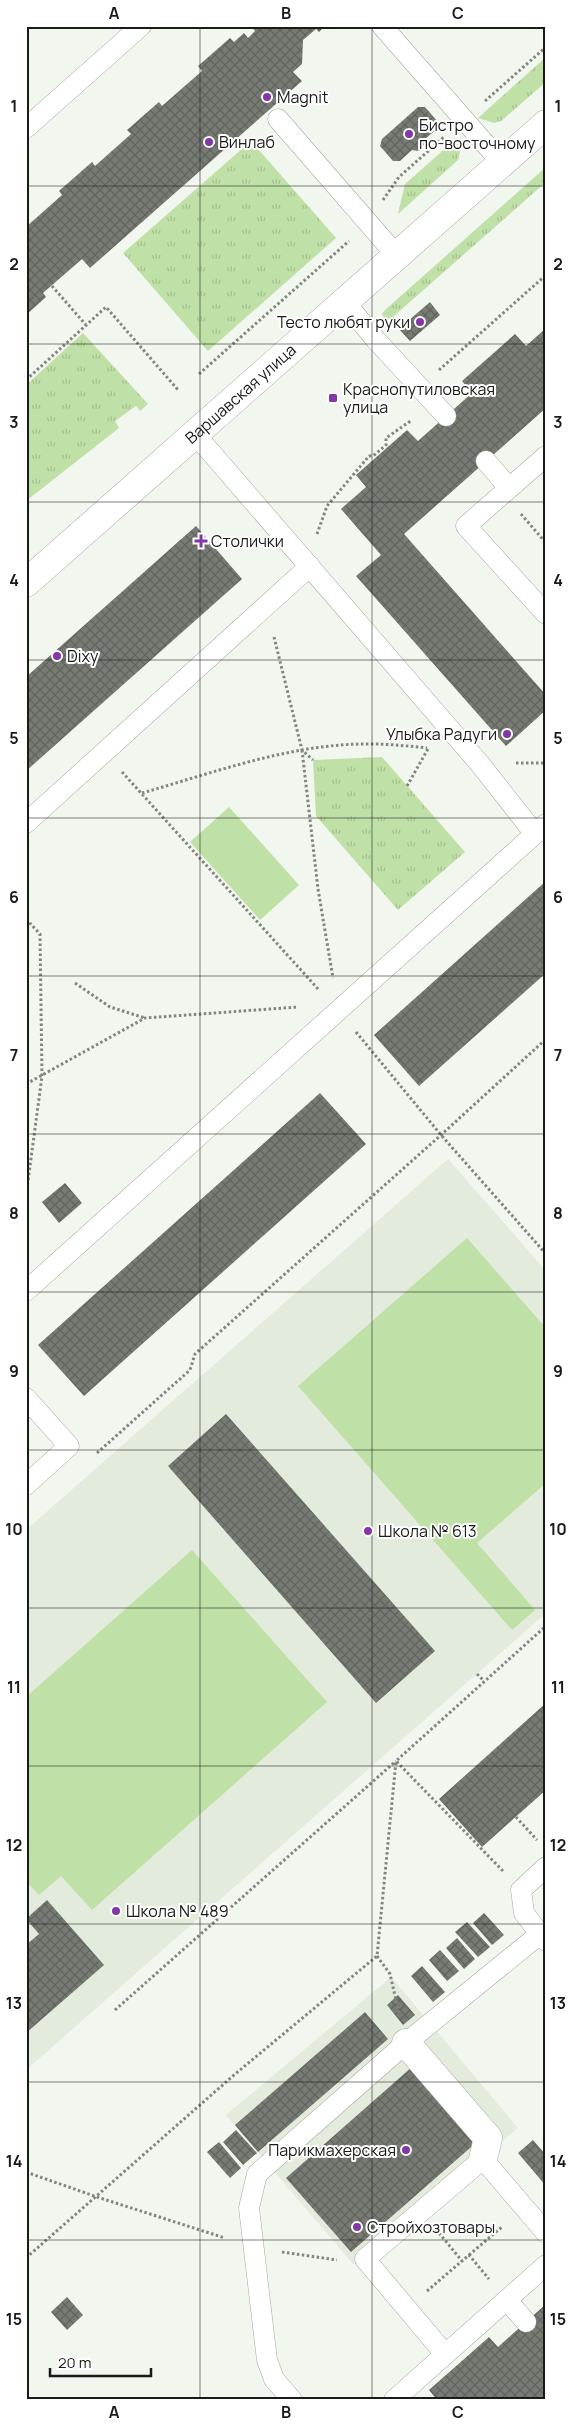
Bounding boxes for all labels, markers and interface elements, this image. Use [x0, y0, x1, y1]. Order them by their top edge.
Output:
text: A [109, 2, 120, 24]
text: B [281, 2, 291, 24]
text: C [452, 2, 464, 24]
place label: Magnit [277, 86, 328, 108]
marker: Magnit [261, 91, 273, 103]
text: 1 [10, 95, 18, 117]
text: 1 [554, 95, 562, 117]
place label: Бистро по-восточному [419, 114, 536, 154]
marker: Бистро по-восточному [403, 128, 415, 140]
place label: Винлаб [219, 131, 275, 153]
marker: Винлаб [203, 136, 215, 148]
text: 2 [9, 253, 19, 275]
text: 2 [553, 253, 563, 275]
place label: Тесто любят руки [277, 311, 410, 333]
marker: Тесто любят руки [414, 316, 426, 328]
street label: Варшавская улица [180, 339, 300, 449]
place label: Краснопутиловская улица [343, 378, 495, 418]
marker: Краснопутиловская улица [327, 392, 339, 404]
text: 3 [9, 411, 19, 433]
text: 3 [553, 411, 563, 433]
place label: Столички [211, 530, 284, 552]
marker: Столички [195, 535, 207, 547]
text: 4 [9, 569, 19, 591]
text: 4 [553, 569, 563, 591]
place label: Dixy [67, 645, 99, 667]
marker: Dixy [51, 650, 63, 662]
place label: Улыбка Радуги [386, 723, 497, 745]
text: 5 [9, 727, 19, 749]
text: 5 [553, 727, 563, 749]
marker: Улыбка Радуги [501, 728, 513, 740]
text: 6 [9, 886, 19, 908]
text: 6 [553, 886, 563, 908]
text: 7 [10, 1044, 18, 1066]
text: 7 [554, 1044, 562, 1066]
text: 8 [9, 1202, 19, 1224]
text: 8 [553, 1202, 563, 1224]
text: 9 [9, 1360, 19, 1382]
text: 9 [553, 1360, 563, 1382]
text: 10 [5, 1518, 23, 1540]
text: 10 [549, 1518, 567, 1540]
place label: Школа № 613 [378, 1520, 477, 1542]
marker: Школа № 613 [362, 1525, 374, 1537]
text: 11 [7, 1676, 21, 1698]
text: 11 [551, 1676, 565, 1698]
text: 12 [6, 1834, 22, 1856]
text: 12 [550, 1834, 566, 1856]
place label: Школа № 489 [126, 1900, 229, 1922]
marker: Школа № 489 [110, 1905, 122, 1917]
text: 13 [6, 1992, 22, 2014]
text: 13 [550, 1992, 566, 2014]
place label: Парикмахерская [268, 2139, 396, 2161]
marker: Парикмахерская [400, 2144, 412, 2156]
text: 14 [6, 2150, 22, 2172]
text: 14 [550, 2150, 566, 2172]
place label: Стройхозтовары [367, 2216, 495, 2238]
marker: Стройхозтовары [351, 2221, 363, 2233]
text: 15 [6, 2308, 22, 2330]
text: 15 [550, 2308, 566, 2330]
scale bar [50, 2346, 151, 2378]
text: 20 m [58, 2352, 91, 2373]
text: A [109, 2401, 120, 2423]
text: B [281, 2401, 291, 2423]
text: C [452, 2401, 464, 2423]

